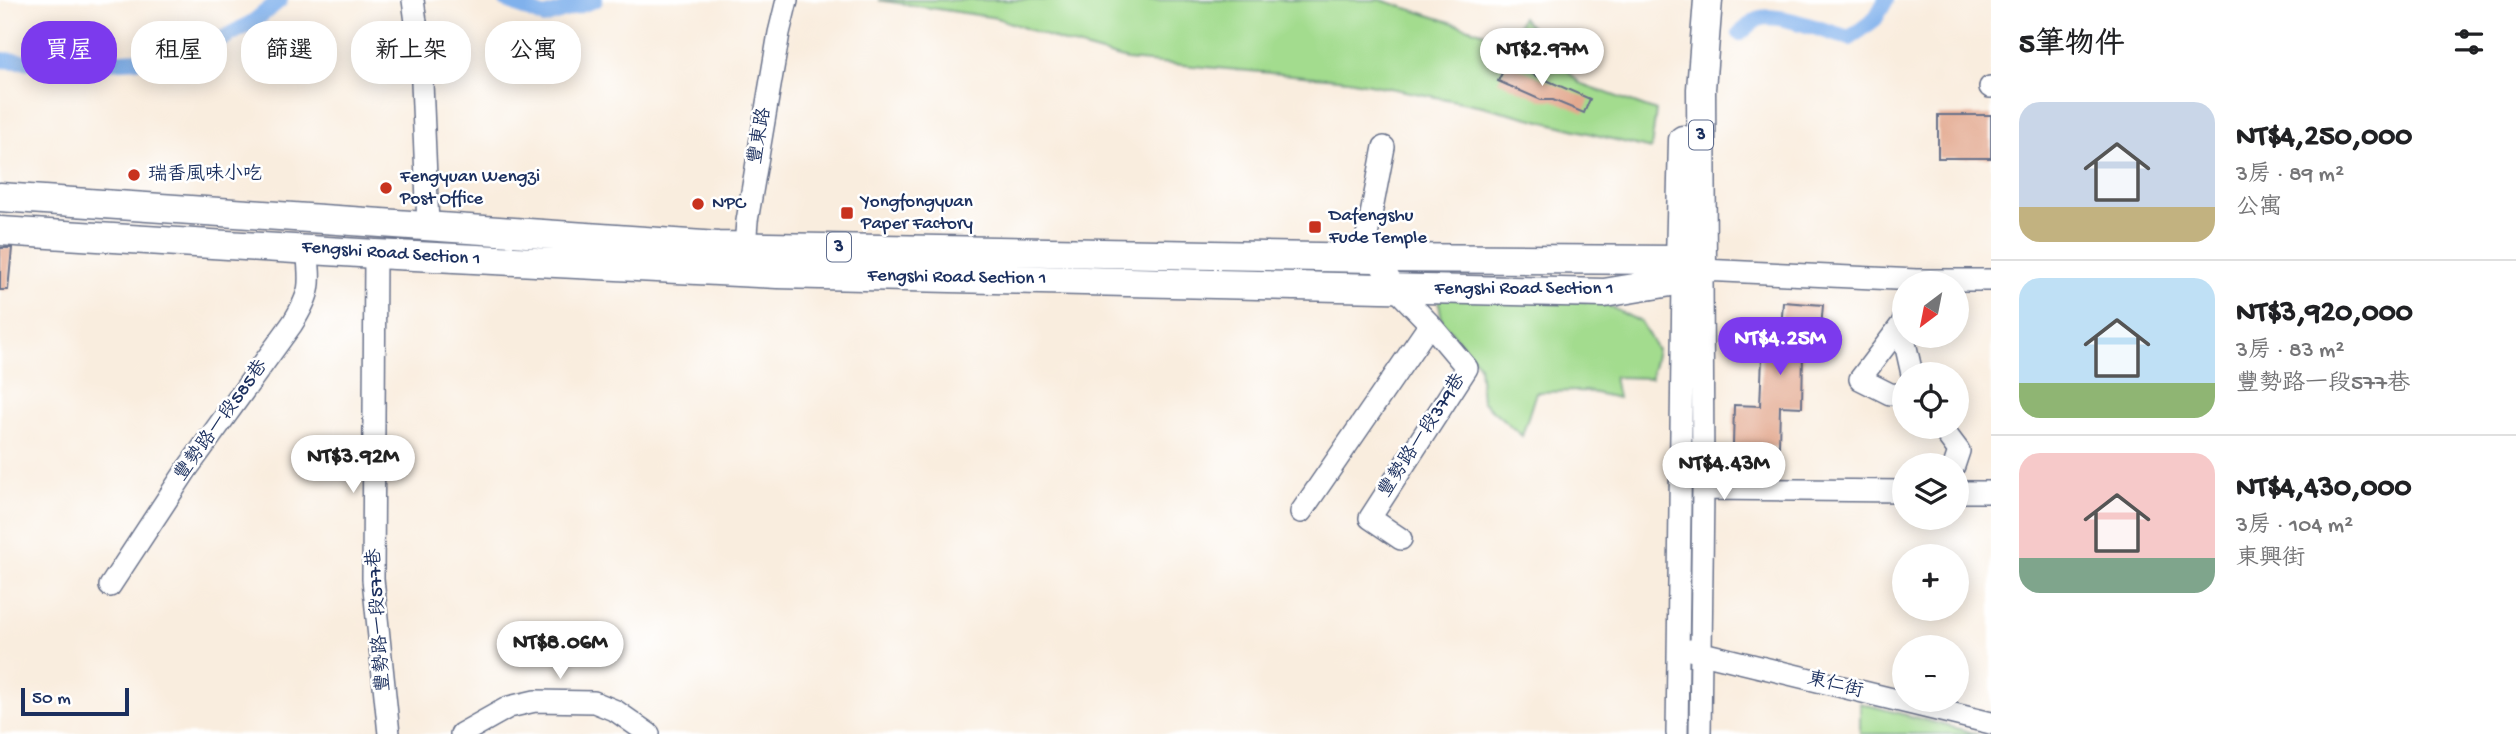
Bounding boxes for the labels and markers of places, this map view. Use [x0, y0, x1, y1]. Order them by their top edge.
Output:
pin: NT$2.97M [1470, 28, 1614, 88]
place label: 瑞香風味小吃 [148, 163, 262, 187]
place label: Fengyuan Wengzi Post Office [399, 166, 540, 211]
marker: 瑞香風味小吃 [126, 167, 142, 183]
marker: Fengyuan Wengzi Post Office [378, 180, 394, 196]
place label: Yongfongyuan Paper Factory [859, 191, 973, 236]
place label: NPC [712, 193, 747, 216]
marker: NPC [690, 196, 706, 212]
marker: Yongfongyuan Paper Factory [839, 205, 855, 221]
place label: Dafengshu Fude Temple [1327, 205, 1427, 250]
marker: Dafengshu Fude Temple [1307, 219, 1323, 235]
pin: NT$4.25M [1708, 318, 1852, 377]
pin: NT$3.92M [281, 435, 425, 495]
pin: NT$4.43M [1652, 442, 1796, 502]
pin: NT$8.06M [488, 622, 632, 681]

